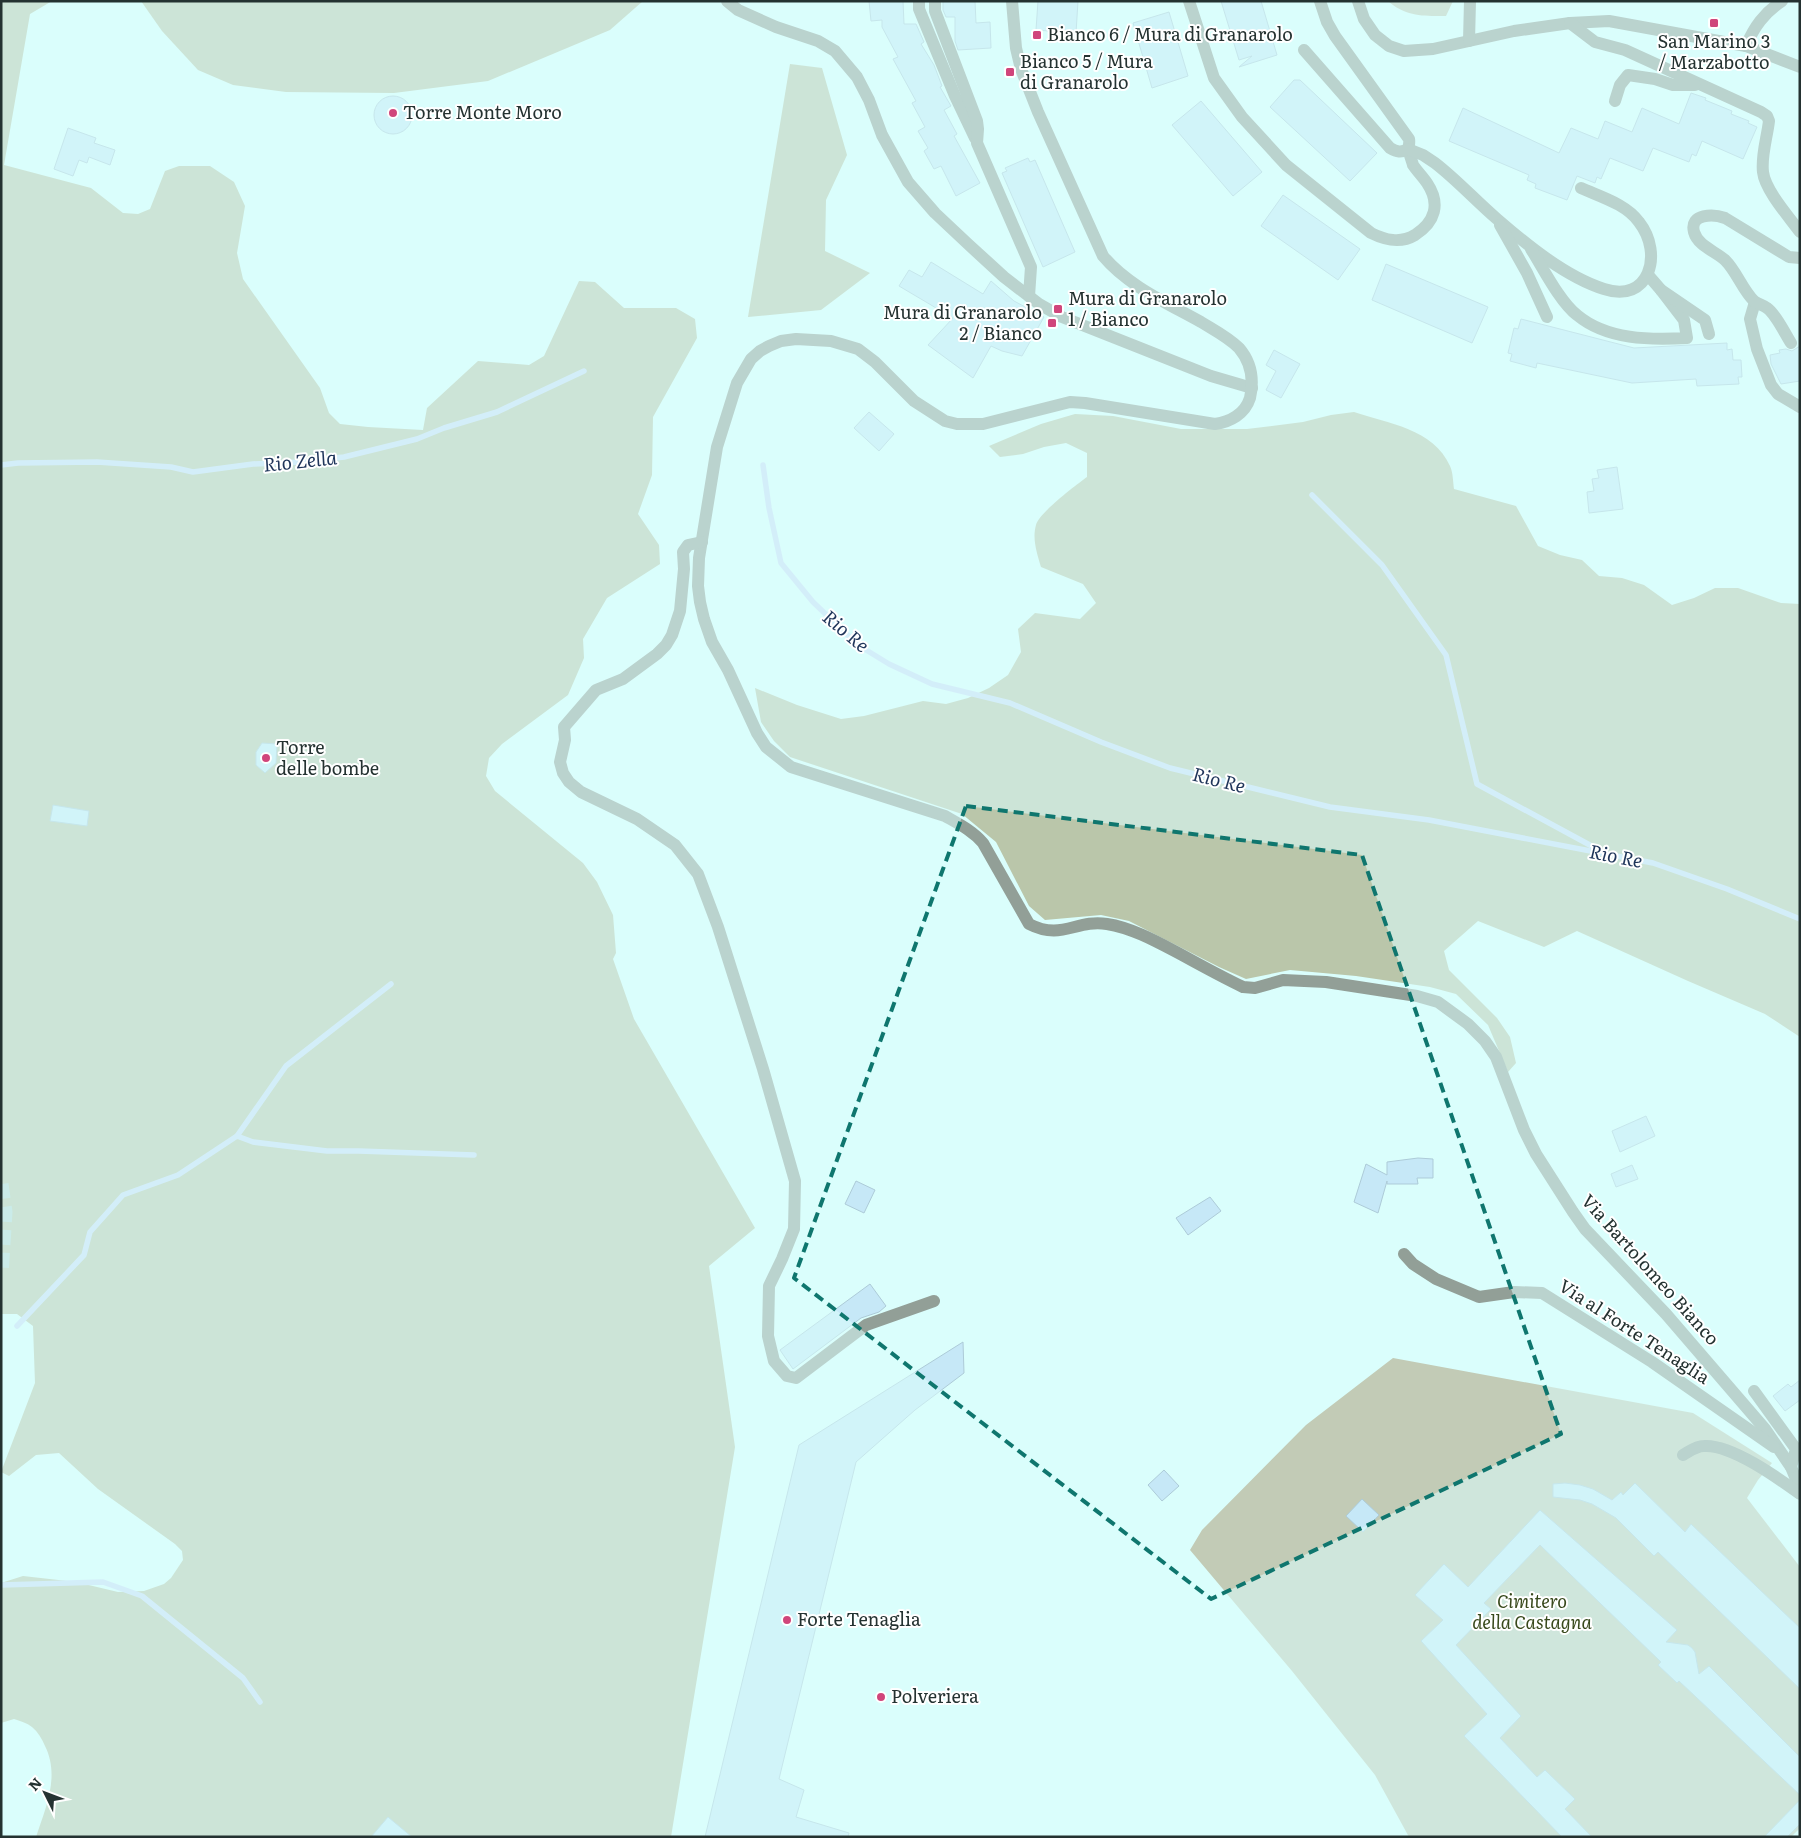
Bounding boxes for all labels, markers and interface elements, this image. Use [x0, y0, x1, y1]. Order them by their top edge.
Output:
marker: San Marino 3 / Marzabotto [1708, 17, 1720, 29]
place label: Bianco 6 / Mura di Granarolo [1047, 20, 1293, 47]
place label: San Marino 3 / Marzabotto [1657, 27, 1771, 75]
marker: Bianco 6 / Mura di Granarolo [1031, 29, 1043, 41]
place label: Bianco 5 / Mura di Granarolo [1020, 47, 1153, 95]
marker: Bianco 5 / Mura di Granarolo [1004, 66, 1016, 78]
place label: Torre Monte Moro [403, 98, 562, 125]
marker: Torre Monte Moro [387, 107, 399, 119]
place label: Mura di Granarolo 1 / Bianco [1068, 284, 1227, 332]
place label: Mura di Granarolo 2 / Bianco [883, 298, 1042, 346]
marker: Mura di Granarolo 1 / Bianco [1052, 303, 1064, 315]
marker: Mura di Granarolo 2 / Bianco [1046, 317, 1058, 329]
water label: Rio Zella [262, 442, 338, 478]
water label: Rio Re [817, 602, 876, 658]
place label: Torre delle bombe [276, 733, 379, 781]
marker: Torre delle bombe [260, 752, 272, 764]
water label: Rio Re [1190, 759, 1249, 799]
water label: Rio Re [1587, 836, 1645, 874]
street label: Via Bartolomeo Bianco [1576, 1187, 1727, 1351]
street label: Via al Forte Tenaglia [1554, 1272, 1716, 1390]
park label: Cimitero della Castagna [1472, 1587, 1592, 1635]
place label: Forte Tenaglia [797, 1605, 921, 1632]
marker: Forte Tenaglia [781, 1614, 793, 1626]
place label: Polveriera [891, 1682, 979, 1709]
marker: Polveriera [875, 1691, 887, 1703]
north arrow [20, 1768, 70, 1818]
text: N [23, 1772, 46, 1795]

